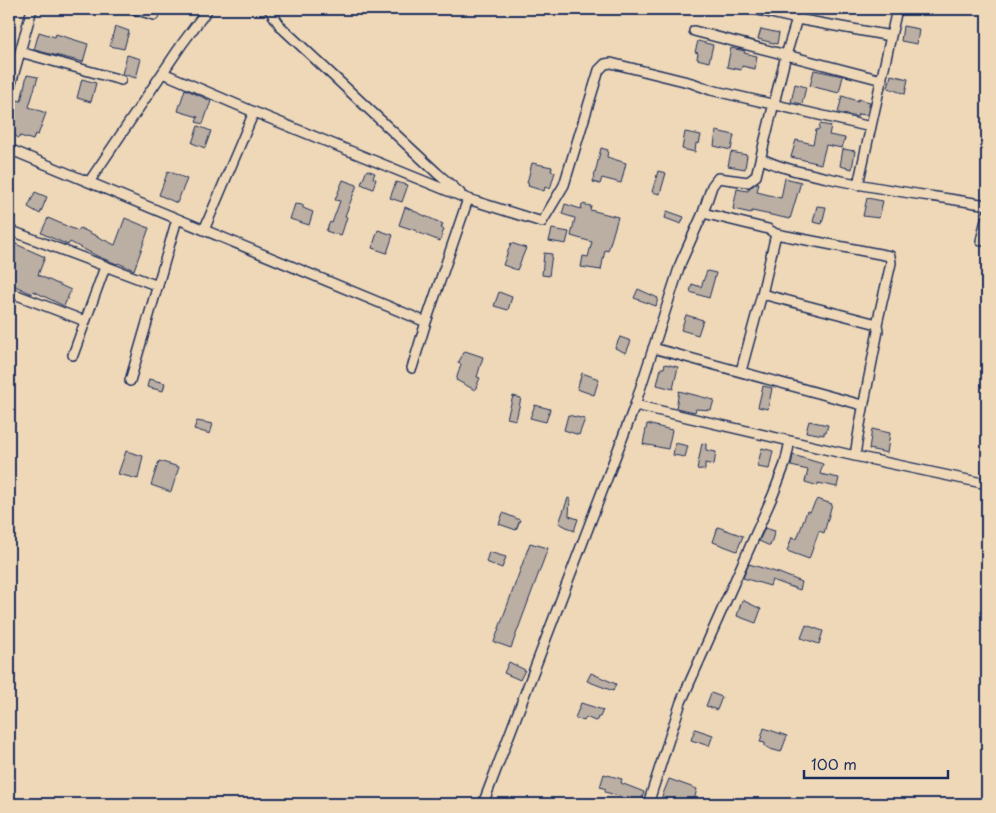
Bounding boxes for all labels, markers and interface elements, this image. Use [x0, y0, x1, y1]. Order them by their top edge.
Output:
scale bar [804, 748, 947, 780]
text: 100 m [811, 752, 857, 775]

